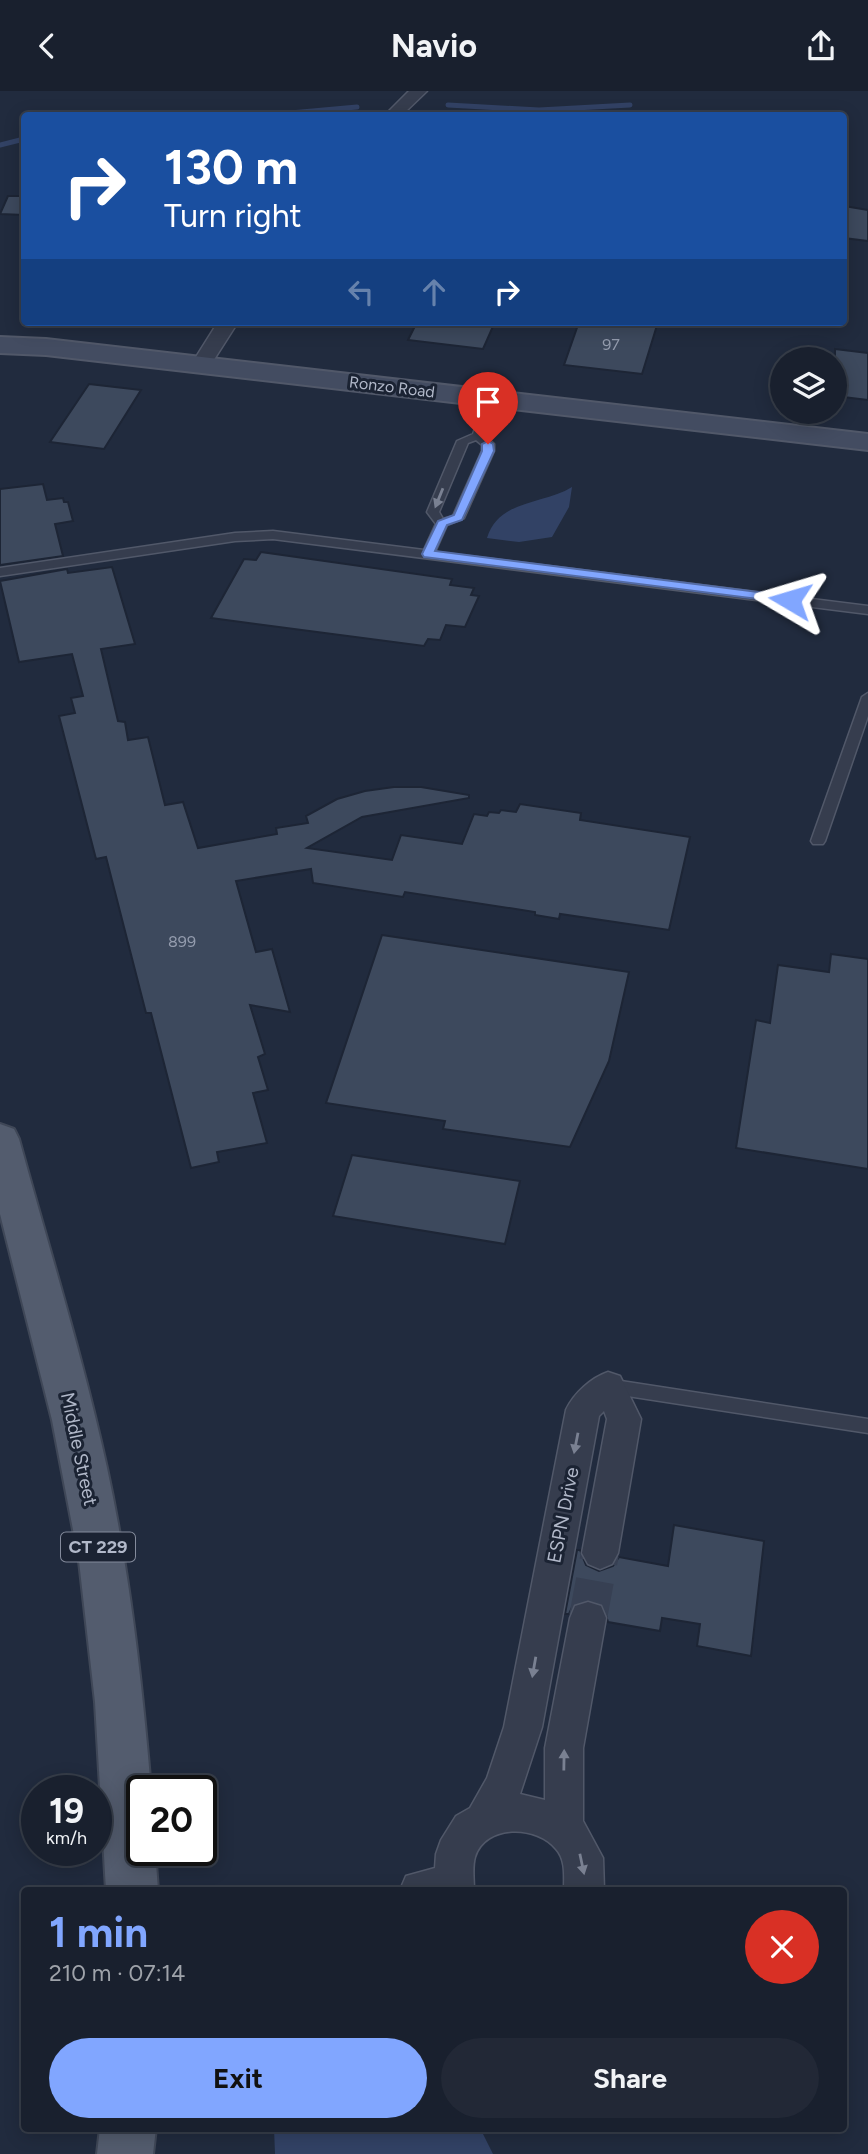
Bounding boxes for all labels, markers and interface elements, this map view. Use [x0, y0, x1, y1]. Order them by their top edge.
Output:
icon: back [28, 27, 66, 65]
text: Navio [391, 27, 477, 65]
icon: share [802, 27, 840, 65]
text: 130 m [164, 137, 298, 196]
icon: right [49, 140, 140, 231]
text: Turn right [164, 197, 302, 235]
icon: left [342, 273, 380, 311]
icon: ahead [415, 273, 453, 311]
icon: right [488, 273, 526, 311]
house number: 97 [602, 335, 620, 354]
map controls [770, 347, 847, 424]
button: layers [770, 347, 847, 424]
street label: Ronzo Road [348, 372, 436, 402]
pin [458, 372, 518, 444]
icon: arrive [469, 383, 507, 421]
one-way arrow [433, 488, 444, 509]
position arrow [753, 563, 827, 637]
house number: 899 [168, 932, 196, 951]
street label: Middle Street [56, 1390, 102, 1508]
one-way arrow [571, 1432, 582, 1454]
street label: ESPN Drive [542, 1465, 584, 1565]
road number: CT 229 [61, 1533, 135, 1561]
one-way arrow [528, 1656, 539, 1678]
one-way arrow [558, 1749, 570, 1771]
speed limit sign: 20 [126, 1775, 217, 1866]
text: 19 [49, 1790, 84, 1832]
text: km/h [46, 1827, 87, 1849]
one-way arrow [576, 1853, 587, 1875]
text: 1 min [49, 1907, 148, 1958]
button: close [745, 1910, 819, 1984]
text: 210 m · 07:14 [49, 1959, 185, 1987]
button: Exit [49, 2038, 427, 2118]
button: Share [441, 2038, 819, 2118]

